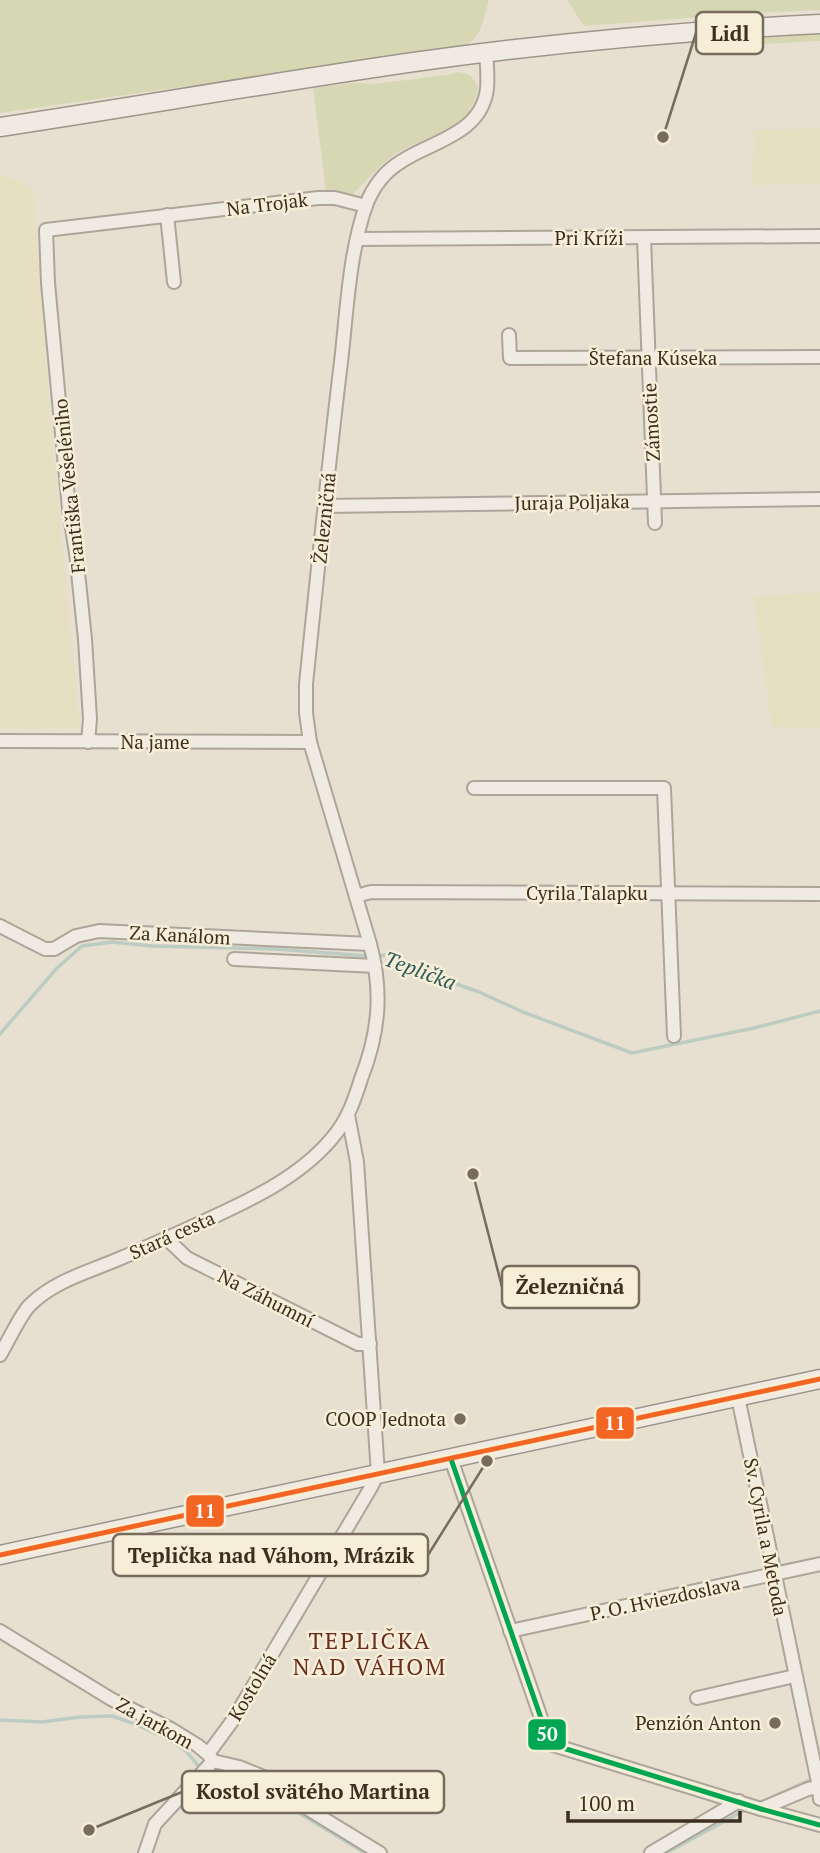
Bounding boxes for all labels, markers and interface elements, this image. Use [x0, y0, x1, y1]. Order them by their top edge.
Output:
callout: Lidl [696, 12, 763, 54]
text: Lidl [711, 19, 749, 47]
street label: Na Trojak [225, 186, 309, 221]
street label: Pri Kríži [554, 225, 624, 250]
street label: Štefana Kúseka [589, 345, 718, 370]
street label: Zámostie [636, 382, 665, 462]
street label: Františka Vešeléniho [47, 397, 90, 575]
street label: Železničná [306, 471, 341, 565]
street label: Juraja Poljaka [514, 488, 630, 515]
street label: Na jame [120, 729, 190, 754]
street label: Cyrila Talapku [526, 880, 648, 905]
street label: Za Kanálom [129, 919, 232, 950]
water label: Teplička [380, 944, 460, 996]
street label: Stará cesta [125, 1204, 219, 1265]
street label: Na Záhumní [214, 1263, 319, 1333]
callout: Železničná [502, 1266, 639, 1308]
text: Železničná [516, 1272, 625, 1300]
place label: COOP Jednota [325, 1406, 446, 1431]
line badge: 11 [595, 1406, 635, 1440]
text: 11 [604, 1410, 626, 1435]
marker: COOP Jednota [452, 1411, 468, 1427]
street label: Sv. Cyrila a Metoda [739, 1456, 794, 1618]
line badge: 11 [185, 1494, 225, 1528]
text: 11 [194, 1498, 216, 1523]
callout: Teplička nad Váhom, Mrázik [113, 1534, 428, 1576]
text: Teplička nad Váhom, Mrázik [128, 1541, 415, 1569]
street label: P. O. Hviezdoslava [588, 1569, 742, 1626]
district label: TEPLIČKA NAD VÁHOM [293, 1625, 447, 1682]
street label: Kostolná [222, 1648, 282, 1725]
street label: Za jarkom [112, 1691, 199, 1754]
place label: Penzión Anton [635, 1710, 761, 1735]
marker: Penzión Anton [767, 1715, 783, 1731]
line badge: 50 [527, 1718, 567, 1751]
text: 50 [536, 1721, 558, 1746]
callout: Kostol svätého Martina [182, 1771, 444, 1813]
text: Kostol svätého Martina [196, 1777, 430, 1805]
scale bar [568, 1780, 740, 1824]
text: 100 m [578, 1789, 635, 1817]

